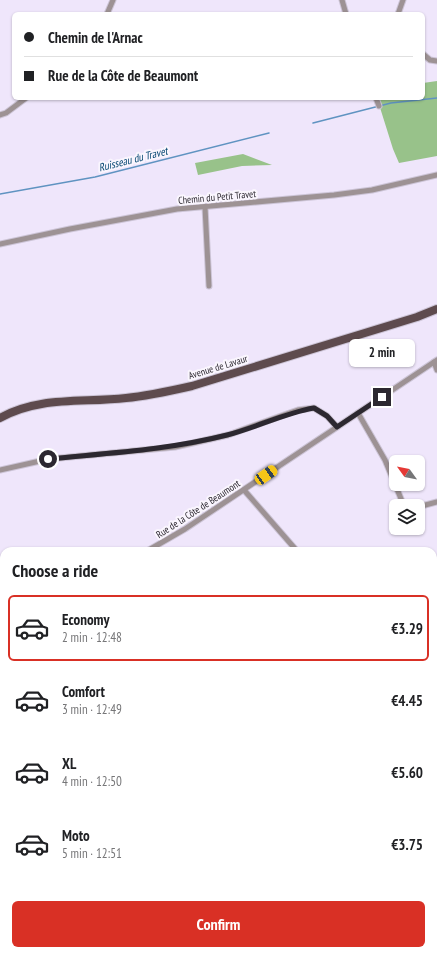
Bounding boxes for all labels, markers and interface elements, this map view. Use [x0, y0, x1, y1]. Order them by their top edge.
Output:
text: Chemin de l'Arnac [48, 28, 143, 47]
text: Rue de la Côte de Beaumont [48, 66, 198, 85]
water label: Ruisseau du Travet [97, 143, 171, 174]
street label: Chemin du Petit Travet [178, 187, 257, 207]
callout: 2 min [349, 339, 415, 367]
text: 2 min [369, 344, 395, 361]
street label: Avenue de Lavaur [187, 352, 249, 382]
route end [373, 388, 391, 406]
route start [39, 450, 57, 468]
north arrow [389, 455, 425, 491]
map controls [389, 455, 425, 535]
car [253, 463, 279, 487]
street label: Rue de la Côte de Beaumont [153, 477, 243, 541]
button: layers [389, 499, 425, 535]
text: Choose a ride [12, 559, 98, 582]
icon: car [14, 610, 50, 646]
text: Economy [62, 610, 110, 629]
text: €3.29 [391, 619, 423, 638]
text: 2 min · 12:48 [62, 629, 122, 646]
icon: car [14, 682, 50, 718]
text: Comfort [62, 682, 105, 701]
text: €4.45 [391, 691, 423, 710]
text: 3 min · 12:49 [62, 701, 122, 718]
icon: car [14, 754, 50, 790]
text: XL [62, 754, 76, 773]
text: €5.60 [391, 763, 423, 782]
text: 4 min · 12:50 [62, 773, 122, 790]
icon: car [14, 826, 50, 862]
text: Moto [62, 826, 90, 845]
text: €3.75 [391, 835, 423, 854]
text: 5 min · 12:51 [62, 845, 122, 862]
button: Confirm [12, 901, 425, 947]

